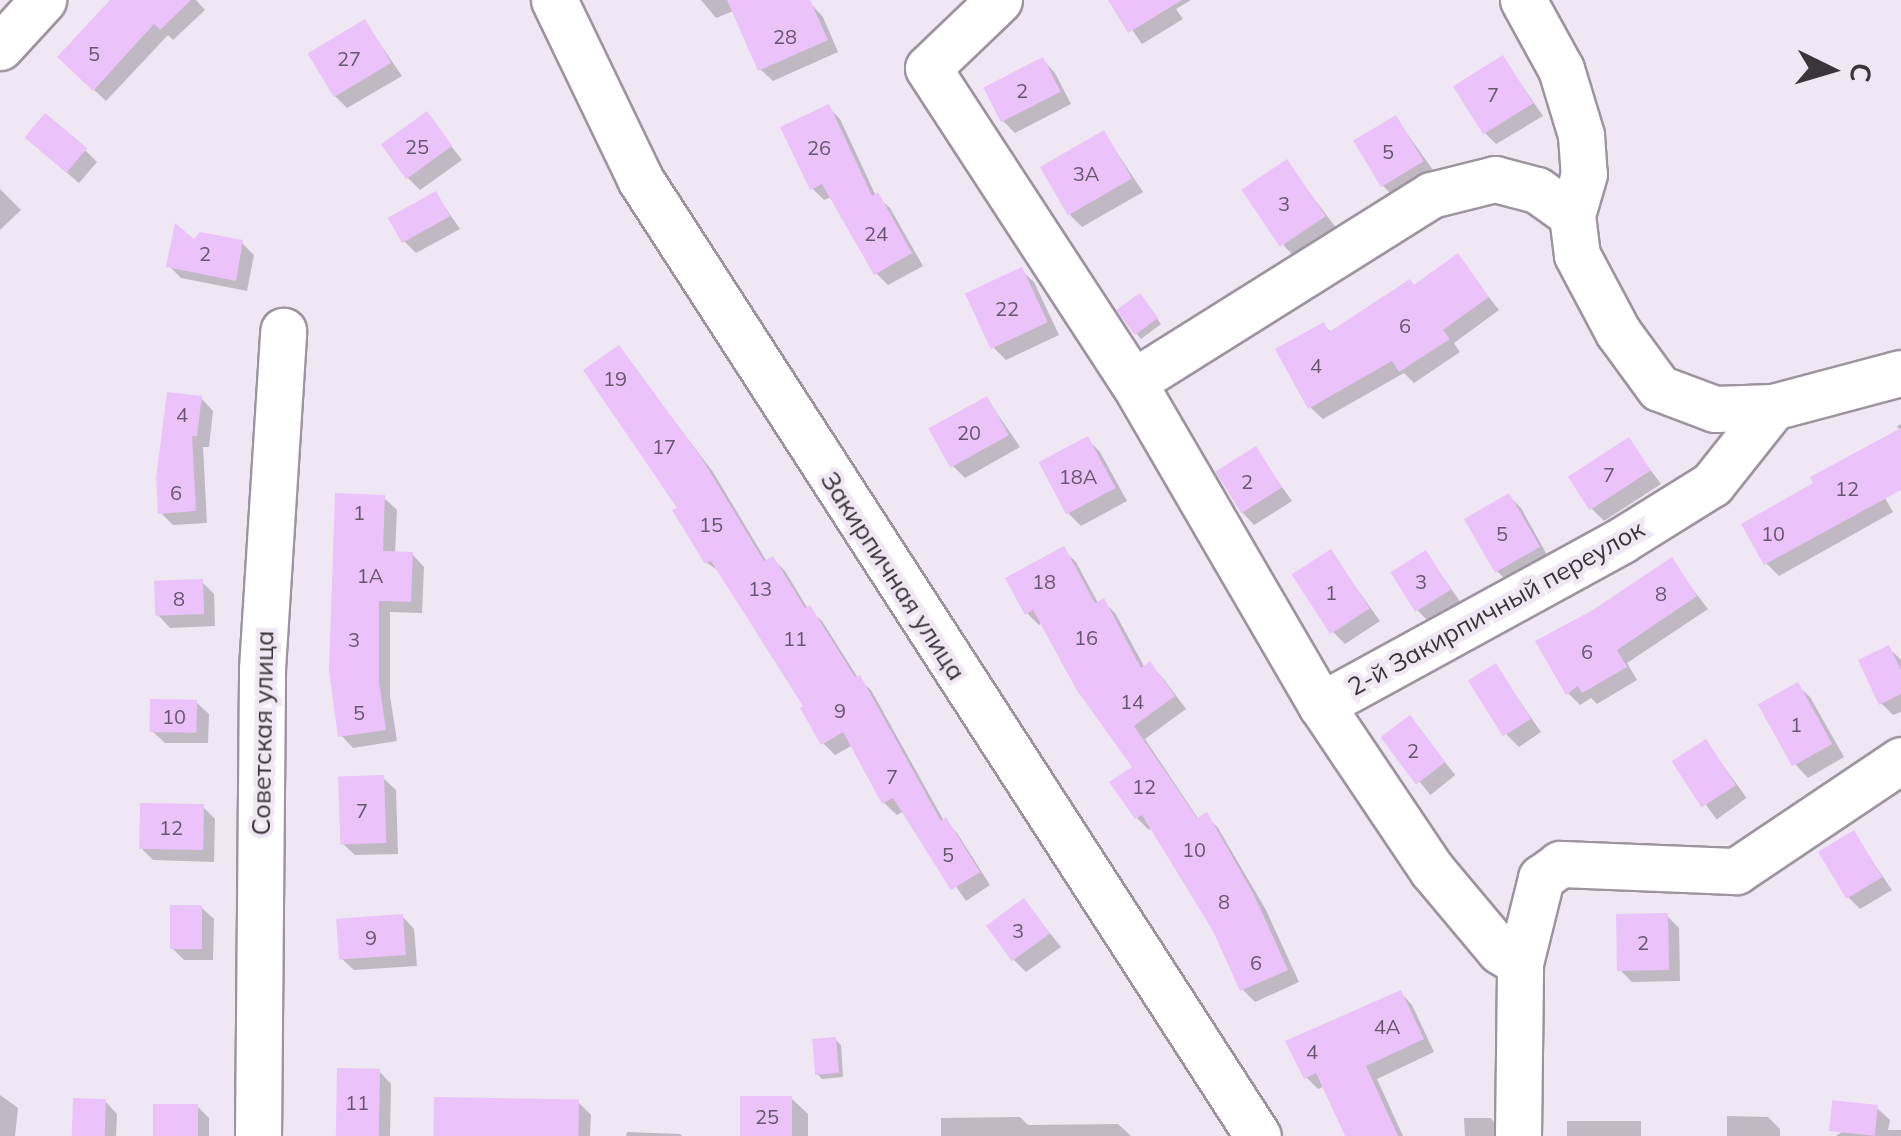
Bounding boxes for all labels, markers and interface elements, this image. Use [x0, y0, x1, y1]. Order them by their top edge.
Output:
north arrow [1781, 20, 1881, 120]
house number: 28 [773, 24, 797, 48]
house number: 5 [88, 41, 100, 65]
house number: 27 [337, 46, 361, 70]
text: С [1843, 62, 1880, 84]
house number: 2 [1016, 78, 1028, 102]
house number: 7 [1487, 82, 1499, 106]
house number: 25 [405, 134, 429, 158]
house number: 26 [807, 135, 831, 159]
house number: 5 [1382, 139, 1394, 163]
house number: 3А [1073, 161, 1099, 185]
house number: 3 [1278, 191, 1290, 215]
house number: 24 [864, 221, 888, 245]
house number: 2 [199, 241, 211, 265]
house number: 22 [995, 296, 1019, 320]
house number: 6 [1399, 313, 1411, 337]
house number: 4 [1310, 353, 1322, 377]
house number: 19 [603, 366, 627, 390]
house number: 4 [176, 402, 188, 426]
house number: 20 [957, 420, 981, 444]
house number: 17 [652, 434, 676, 458]
house number: 7 [1603, 462, 1615, 486]
house number: 18А [1059, 464, 1097, 488]
street label: Закирпичная улица [814, 466, 972, 686]
house number: 2 [1241, 469, 1253, 493]
house number: 12 [1835, 476, 1859, 500]
house number: 6 [170, 480, 182, 504]
house number: 1 [353, 500, 365, 524]
house number: 15 [699, 512, 723, 536]
street label: 2-й Закирпичный переулок [1343, 514, 1649, 702]
house number: 5 [1496, 521, 1508, 545]
house number: 10 [1761, 521, 1785, 545]
house number: 1А [357, 563, 383, 587]
house number: 18 [1032, 569, 1056, 593]
house number: 3 [1415, 569, 1427, 593]
house number: 13 [748, 576, 772, 600]
house number: 1 [1325, 580, 1337, 604]
house number: 8 [1655, 581, 1667, 605]
house number: 8 [173, 586, 185, 610]
house number: 16 [1074, 625, 1098, 649]
house number: 11 [783, 626, 807, 650]
house number: 3 [348, 627, 360, 651]
street label: Советская улица [246, 630, 280, 836]
house number: 6 [1581, 639, 1593, 663]
house number: 14 [1120, 689, 1144, 713]
house number: 9 [834, 698, 846, 722]
house number: 5 [353, 700, 365, 724]
house number: 10 [162, 704, 186, 728]
house number: 1 [1790, 712, 1802, 736]
house number: 2 [1407, 738, 1419, 762]
house number: 7 [886, 764, 898, 788]
house number: 12 [1132, 774, 1156, 798]
house number: 7 [356, 798, 368, 822]
house number: 12 [159, 815, 183, 839]
house number: 10 [1182, 837, 1206, 861]
house number: 5 [942, 842, 954, 866]
house number: 8 [1218, 889, 1230, 913]
house number: 3 [1012, 918, 1024, 942]
house number: 9 [365, 925, 377, 949]
house number: 2 [1637, 930, 1649, 954]
house number: 6 [1250, 950, 1262, 974]
house number: 4А [1374, 1014, 1400, 1038]
house number: 4 [1306, 1039, 1318, 1063]
house number: 11 [345, 1090, 369, 1114]
house number: 25 [755, 1104, 779, 1128]

